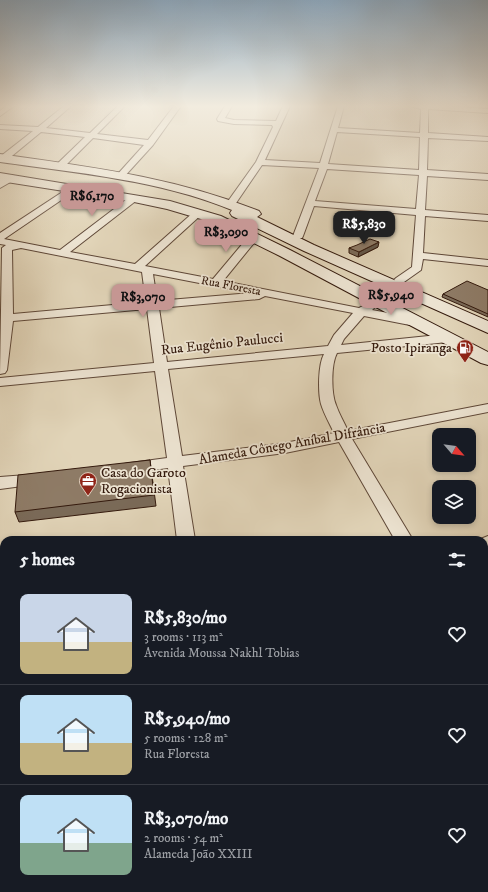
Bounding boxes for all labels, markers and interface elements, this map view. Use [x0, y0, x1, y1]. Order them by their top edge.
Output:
pin: R$6,170 [55, 183, 129, 217]
text: R$6,170 [70, 188, 114, 204]
pin: R$5,830 [327, 211, 401, 245]
text: R$5,830 [342, 216, 386, 232]
pin: R$3,090 [189, 219, 263, 253]
text: R$3,090 [204, 224, 248, 240]
street label: Rua Floresta [200, 273, 263, 299]
pin: R$5,940 [354, 282, 428, 316]
pin: R$3,070 [106, 284, 180, 318]
text: R$5,940 [368, 287, 414, 303]
text: R$3,070 [121, 289, 165, 305]
street label: Rua Eugênio Paulucci [160, 329, 284, 359]
fuel station icon: Posto Ipiranga [455, 338, 475, 363]
place label: Posto Ipiranga [371, 339, 452, 357]
street label: Alameda Cônego Aníbal Difrância [197, 419, 387, 469]
north arrow [432, 428, 476, 472]
map controls [432, 428, 476, 524]
place label: Casa do Garoto Rogacionista [101, 464, 186, 498]
office icon: Casa do Garoto Rogacionista [78, 471, 98, 496]
button: layers [432, 480, 476, 524]
text: 5 homes [20, 549, 75, 571]
icon: filters [446, 549, 468, 571]
text: R$5,830/mo [144, 607, 227, 629]
icon: home [52, 610, 100, 658]
icon: heart [446, 623, 468, 645]
text: 3 rooms · 113 m² [144, 629, 223, 645]
text: Avenida Moussa Nakhl Tobias [144, 645, 299, 661]
text: R$5,940/mo [144, 708, 230, 730]
icon: home [52, 711, 100, 759]
icon: heart [446, 724, 468, 746]
text: 5 rooms · 128 m² [144, 730, 228, 746]
text: Rua Floresta [144, 746, 210, 762]
text: R$3,070/mo [144, 808, 228, 830]
icon: home [52, 811, 100, 859]
icon: heart [446, 824, 468, 846]
text: 2 rooms · 54 m² [144, 830, 223, 846]
text: Alameda João XXIII [144, 846, 252, 862]

